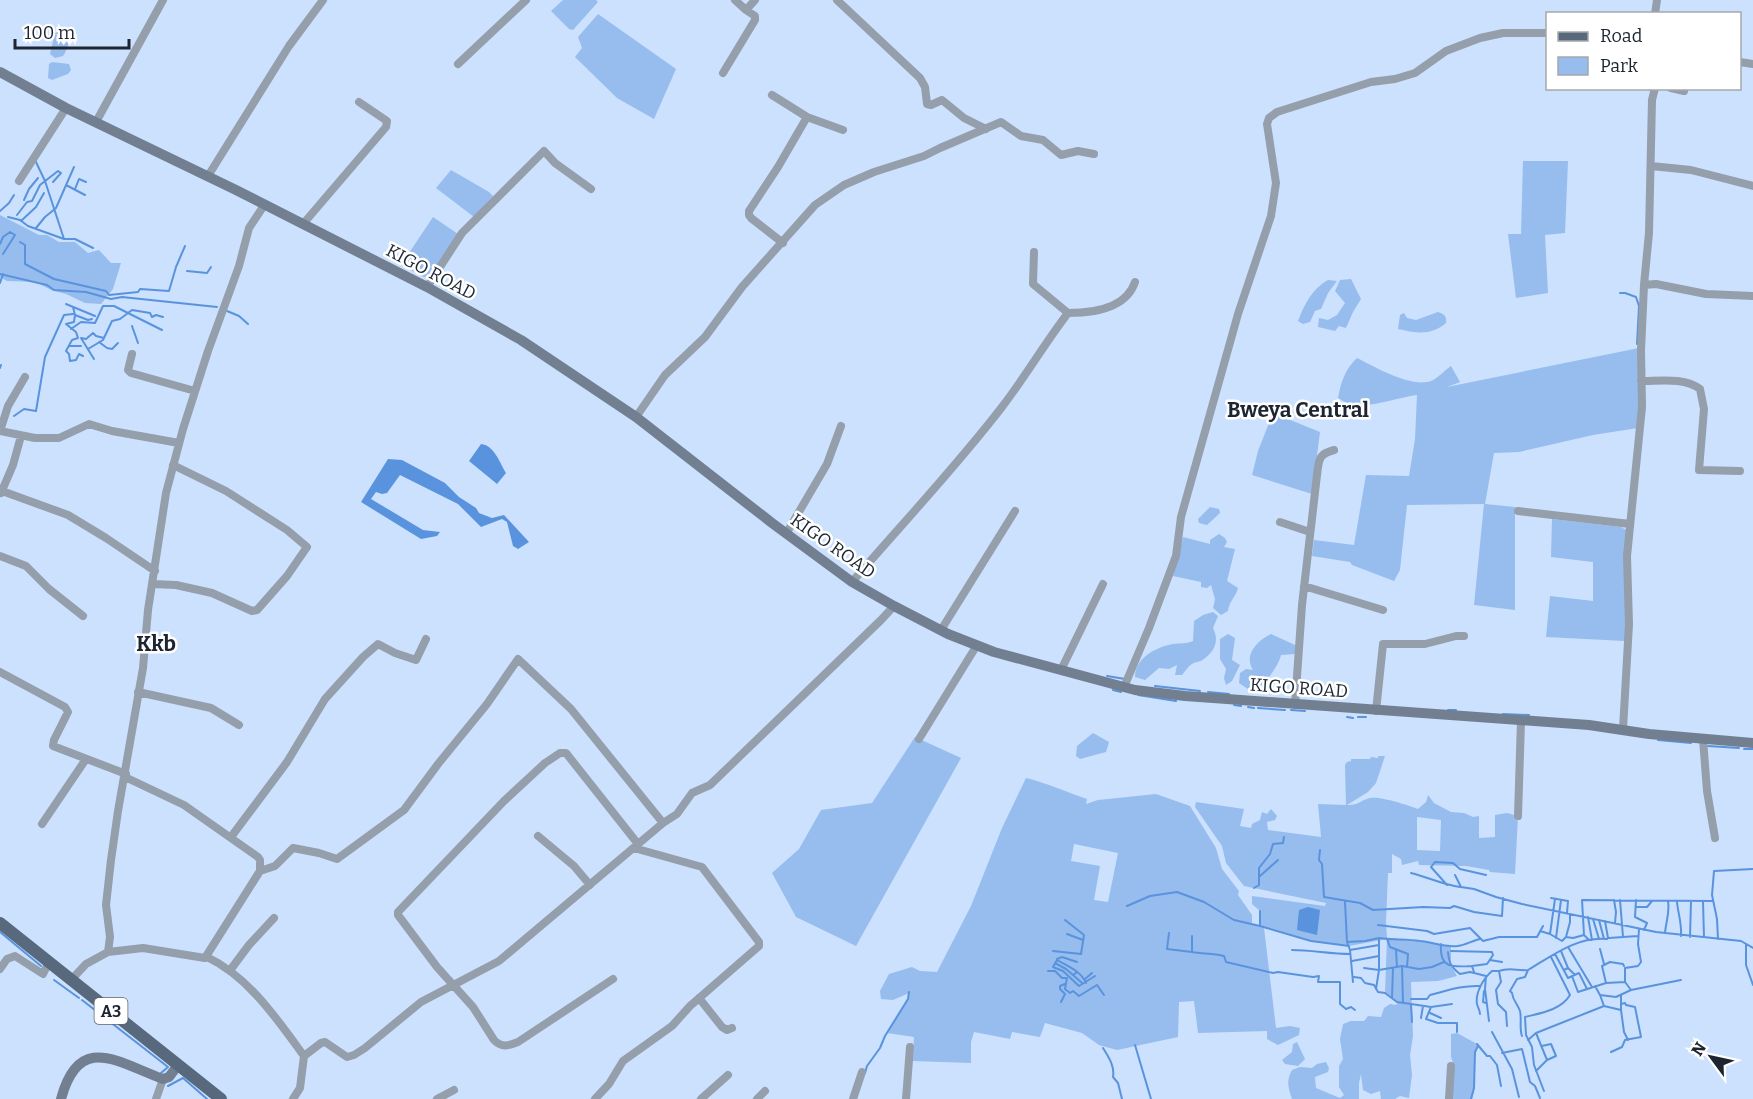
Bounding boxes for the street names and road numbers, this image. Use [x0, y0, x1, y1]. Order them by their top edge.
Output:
street label: KIGO ROAD [382, 239, 480, 305]
street label: KIGO ROAD [786, 509, 880, 583]
street label: KIGO ROAD [1249, 674, 1349, 702]
road number: A3 [94, 998, 128, 1024]

